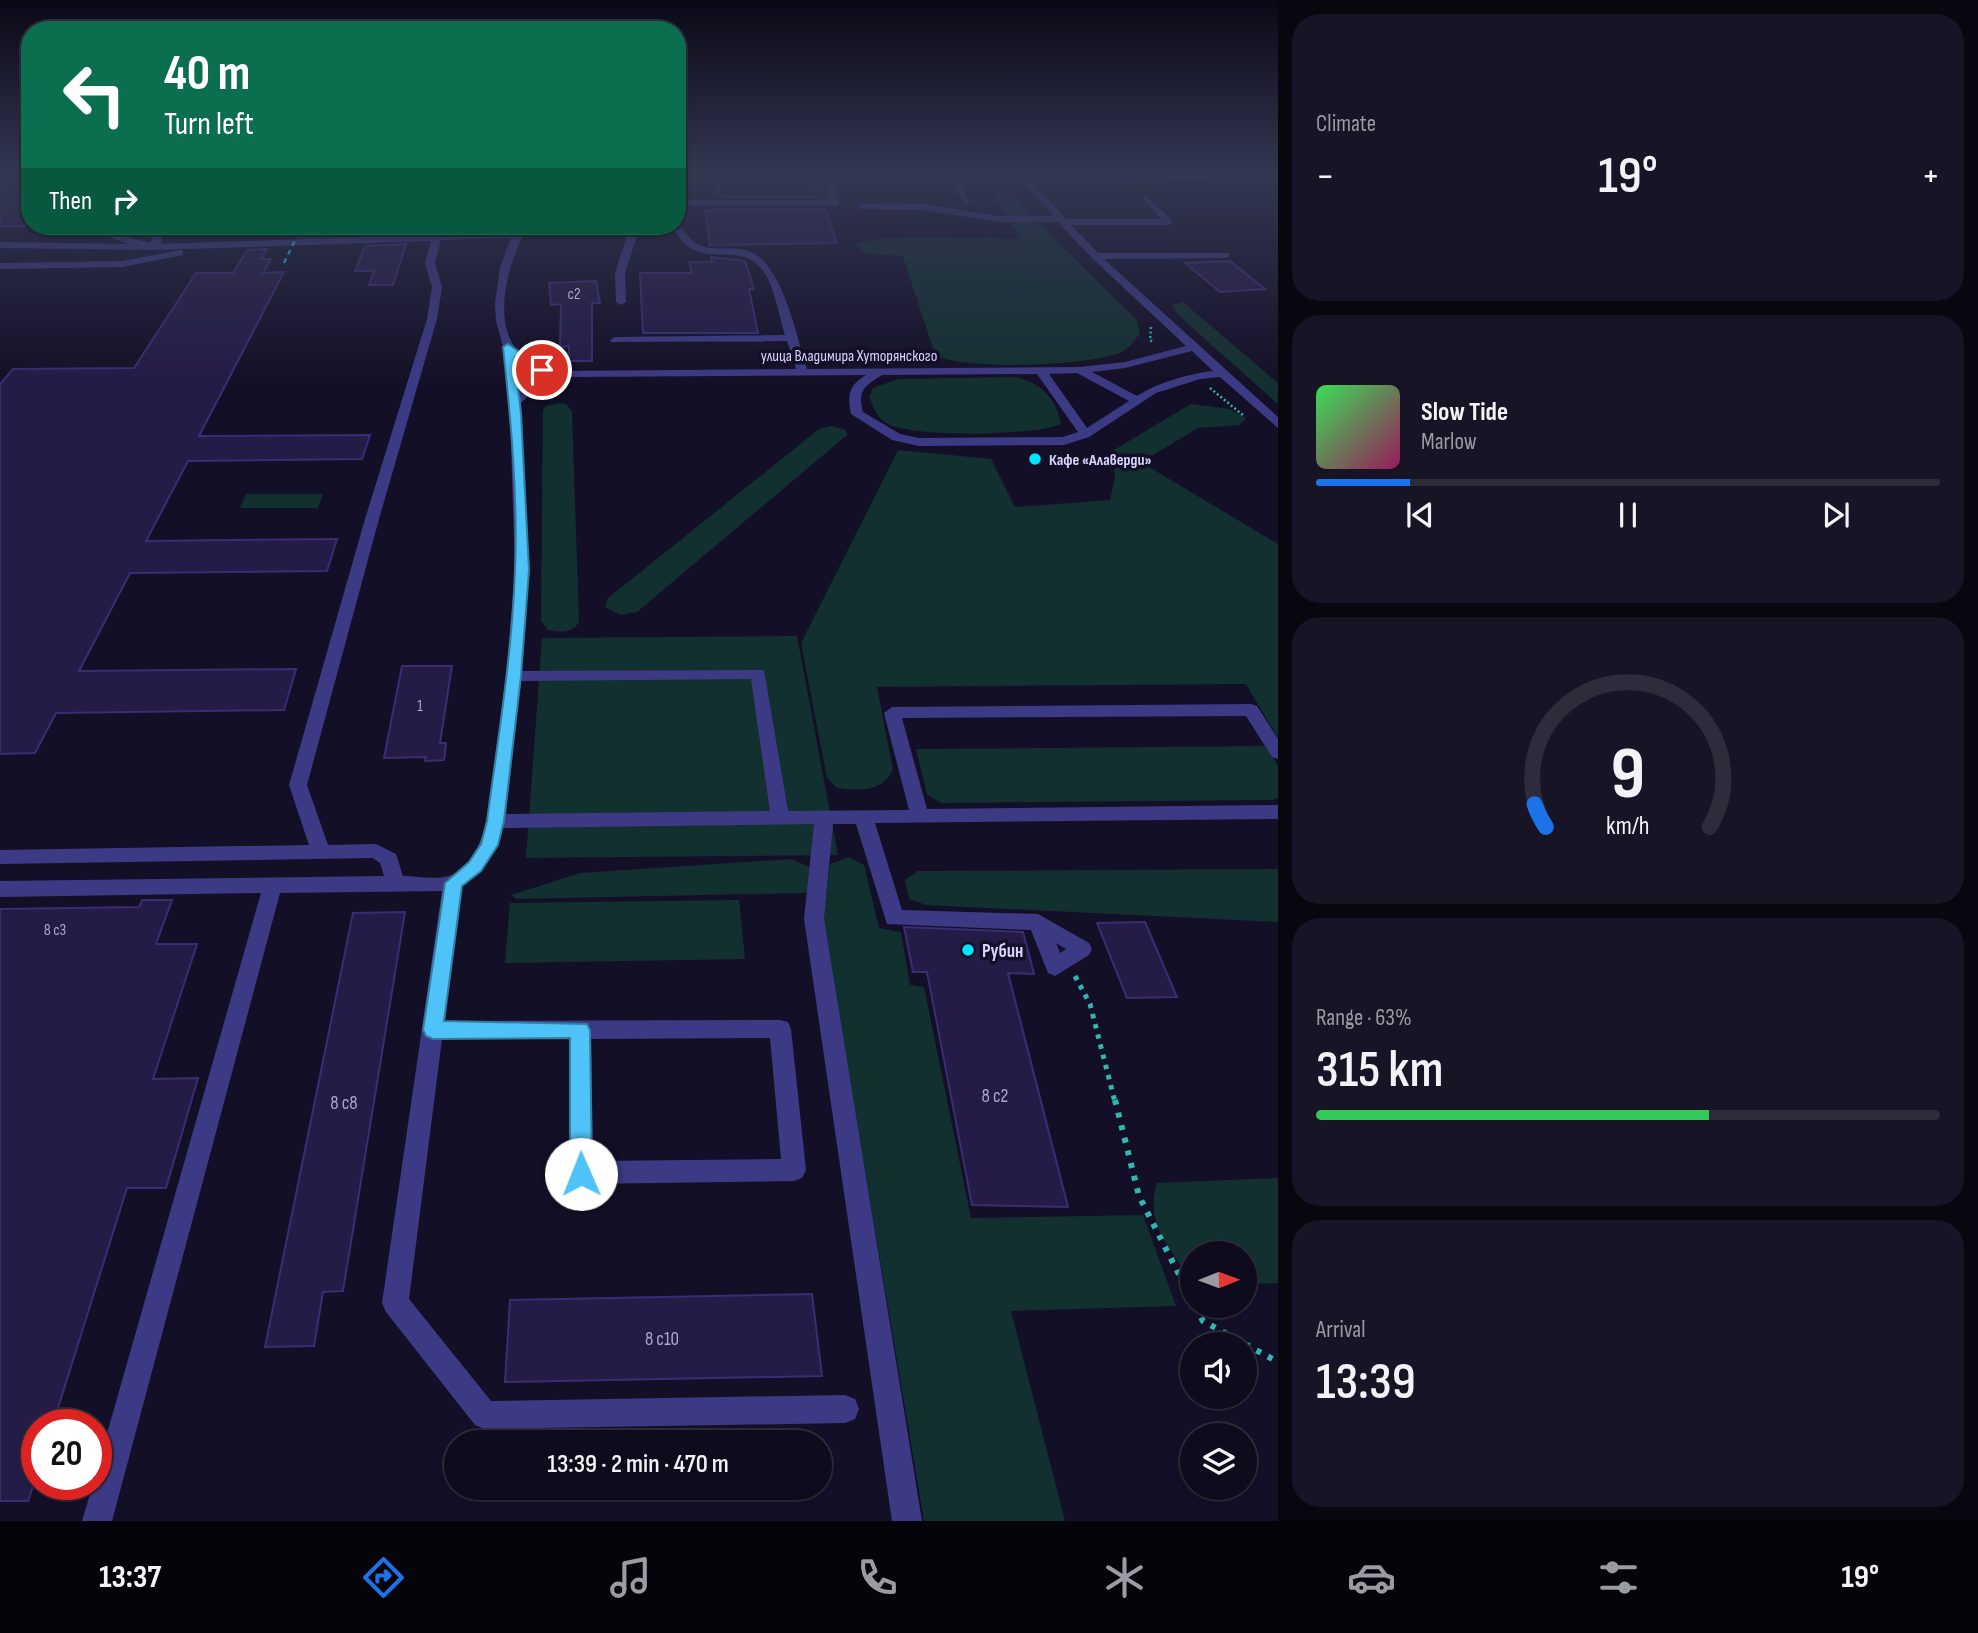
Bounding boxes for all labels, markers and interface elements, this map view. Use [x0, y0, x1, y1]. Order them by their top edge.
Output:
text: 40 m [164, 45, 250, 104]
icon: left [49, 49, 140, 140]
text: Turn left [164, 105, 254, 144]
text: Climate [1316, 110, 1376, 138]
text: 19° [1598, 145, 1658, 208]
text: − [1316, 154, 1335, 199]
text: + [1921, 154, 1940, 199]
icon: right [106, 182, 144, 220]
text: Then [49, 186, 92, 217]
house number: с2 [567, 285, 581, 304]
pin [512, 340, 572, 400]
street label: улица Владимира Хуторянского [761, 347, 937, 366]
icon: arrive [523, 351, 561, 389]
text: Slow Tide [1421, 397, 1508, 428]
text: Marlow [1421, 428, 1477, 456]
marker: Кафе «Алаверди» [1027, 451, 1043, 467]
place label: Кафе «Алаверди» [1049, 451, 1151, 470]
icon: previous [1401, 496, 1439, 534]
icon: pause [1609, 496, 1647, 534]
icon: next [1817, 496, 1855, 534]
house number: 1 [417, 697, 423, 716]
text: 9 [1611, 731, 1645, 819]
text: km/h [1606, 810, 1650, 841]
house number: 8 с3 [44, 921, 66, 940]
place label: Рубин [982, 940, 1023, 963]
marker: Рубин [960, 942, 976, 958]
text: Range · 63% [1316, 1004, 1412, 1032]
text: 315 km [1316, 1039, 1443, 1102]
house number: 8 с2 [982, 1085, 1008, 1108]
house number: 8 с8 [330, 1092, 358, 1115]
position arrow [544, 1137, 618, 1211]
north arrow [1180, 1241, 1256, 1318]
map controls [1180, 1241, 1257, 1500]
text: Arrival [1316, 1316, 1365, 1344]
house number: 8 с10 [645, 1328, 679, 1351]
button: sound [1180, 1332, 1257, 1409]
text: 13:39 [1316, 1351, 1416, 1414]
speed limit sign: 20 [21, 1409, 112, 1500]
button: layers [1180, 1423, 1257, 1500]
text: 13:39 · 2 min · 470 m [547, 1449, 729, 1480]
icon: directions [359, 1553, 408, 1602]
icon: music [606, 1553, 655, 1602]
icon: phone [853, 1553, 902, 1602]
icon: climate [1100, 1553, 1149, 1602]
icon: car [1347, 1553, 1396, 1602]
icon: filters [1594, 1553, 1643, 1602]
text: 13:37 [99, 1558, 161, 1597]
text: 19° [1841, 1558, 1879, 1597]

